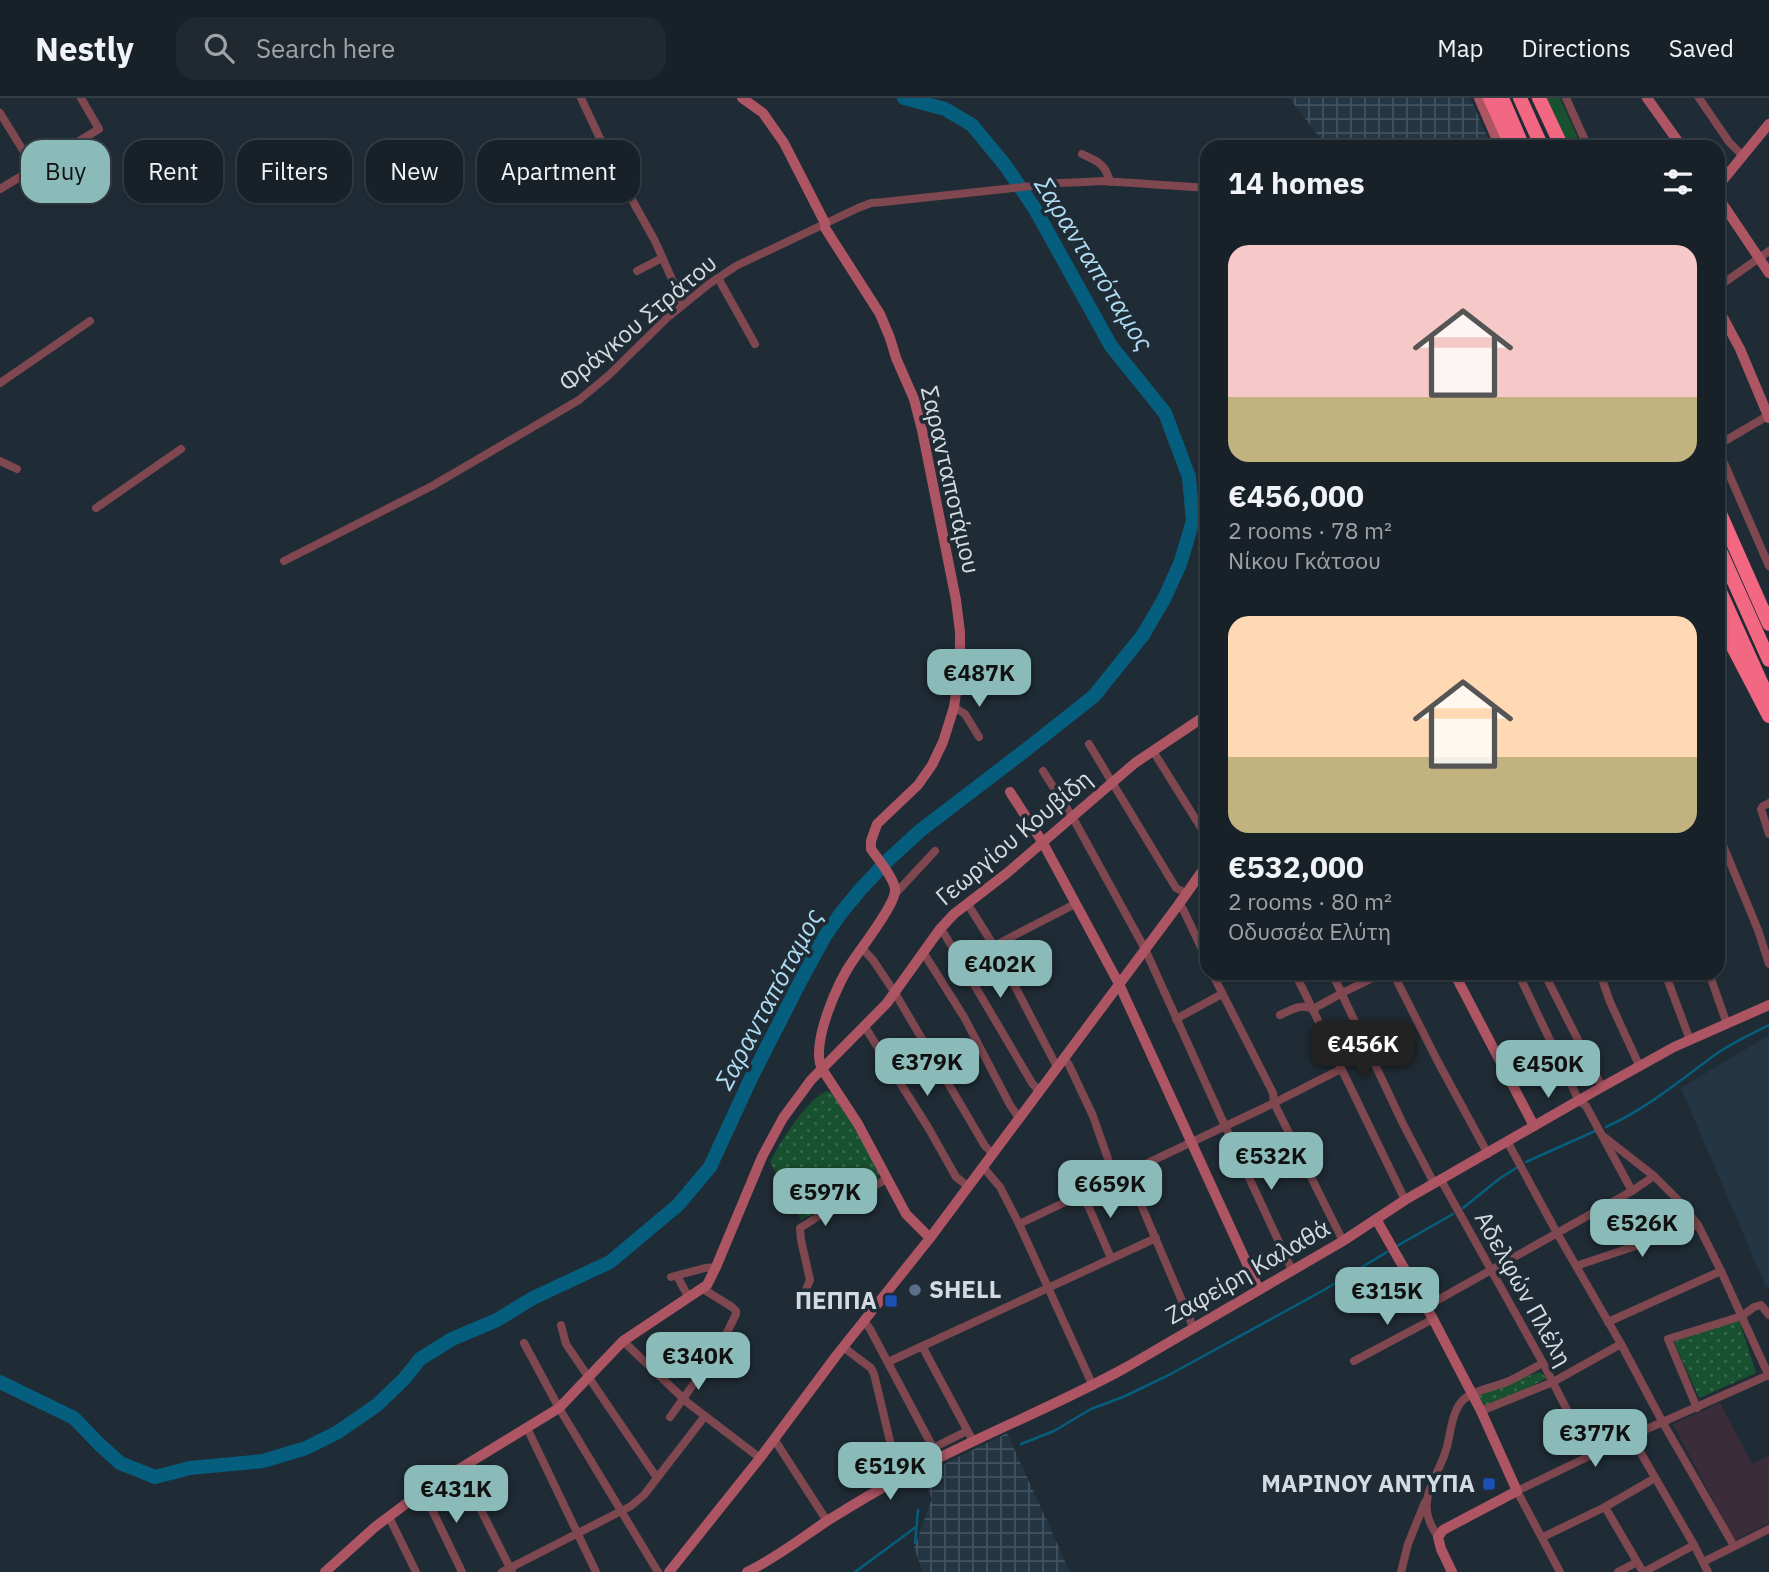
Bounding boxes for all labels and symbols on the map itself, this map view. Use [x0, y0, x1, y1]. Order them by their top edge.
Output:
water label: Σαρανταπόταμος [1027, 169, 1163, 358]
street label: Φράγκου Στράτου [551, 247, 723, 398]
street label: Σαρανταποτάμου [914, 383, 988, 577]
pin: €487K [930, 650, 1028, 709]
street label: Γεωργίου Κουβίδη [929, 762, 1098, 912]
water label: Σαρανταπόταμος [706, 902, 830, 1096]
pin: €402K [951, 940, 1049, 1000]
pin: €456K [1314, 1020, 1412, 1080]
pin: €379K [878, 1038, 976, 1098]
pin: €450K [1499, 1040, 1597, 1100]
pin: €532K [1222, 1132, 1320, 1192]
pin: €659K [1061, 1160, 1159, 1220]
pin: €597K [776, 1168, 874, 1228]
pin: €526K [1593, 1200, 1691, 1259]
street label: Αδελφών Πλέλη [1468, 1205, 1580, 1372]
street label: Ζαφείρη Καλαθά [1160, 1211, 1335, 1331]
pin: €315K [1338, 1268, 1436, 1327]
place label: SHELL [929, 1273, 1001, 1305]
marker: SHELL [907, 1282, 923, 1298]
place label: ΠΕΠΠΑ [795, 1284, 877, 1316]
marker: ΠΕΠΠΑ [883, 1293, 899, 1309]
pin: €340K [649, 1332, 747, 1392]
pin: €377K [1546, 1410, 1644, 1469]
pin: €519K [841, 1442, 939, 1502]
pin: €431K [407, 1466, 505, 1525]
place label: ΜΑΡΙΝΟΥ ΑΝΤΥΠΑ [1261, 1467, 1475, 1499]
marker: ΜΑΡΙΝΟΥ ΑΝΤΥΠΑ [1481, 1476, 1497, 1492]

